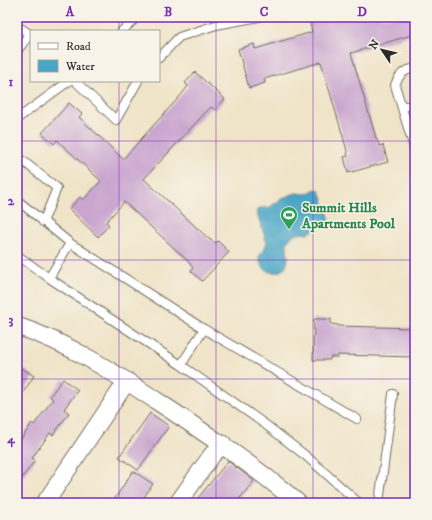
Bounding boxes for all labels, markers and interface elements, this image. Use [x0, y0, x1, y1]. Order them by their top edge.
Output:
text: A [65, 4, 75, 20]
text: B [164, 4, 172, 20]
text: C [260, 4, 269, 20]
text: D [357, 4, 367, 20]
legend [30, 30, 160, 82]
north arrow [362, 30, 402, 70]
text: N [366, 37, 383, 53]
text: Road [66, 39, 91, 54]
text: Water [65, 59, 95, 74]
text: 1 [9, 74, 14, 90]
text: 2 [8, 193, 15, 209]
place label: Summit Hills Apartments Pool [301, 199, 396, 233]
sports icon: Summit Hills Apartments Pool [279, 205, 299, 230]
text: 3 [9, 312, 14, 328]
text: 4 [6, 431, 15, 448]

